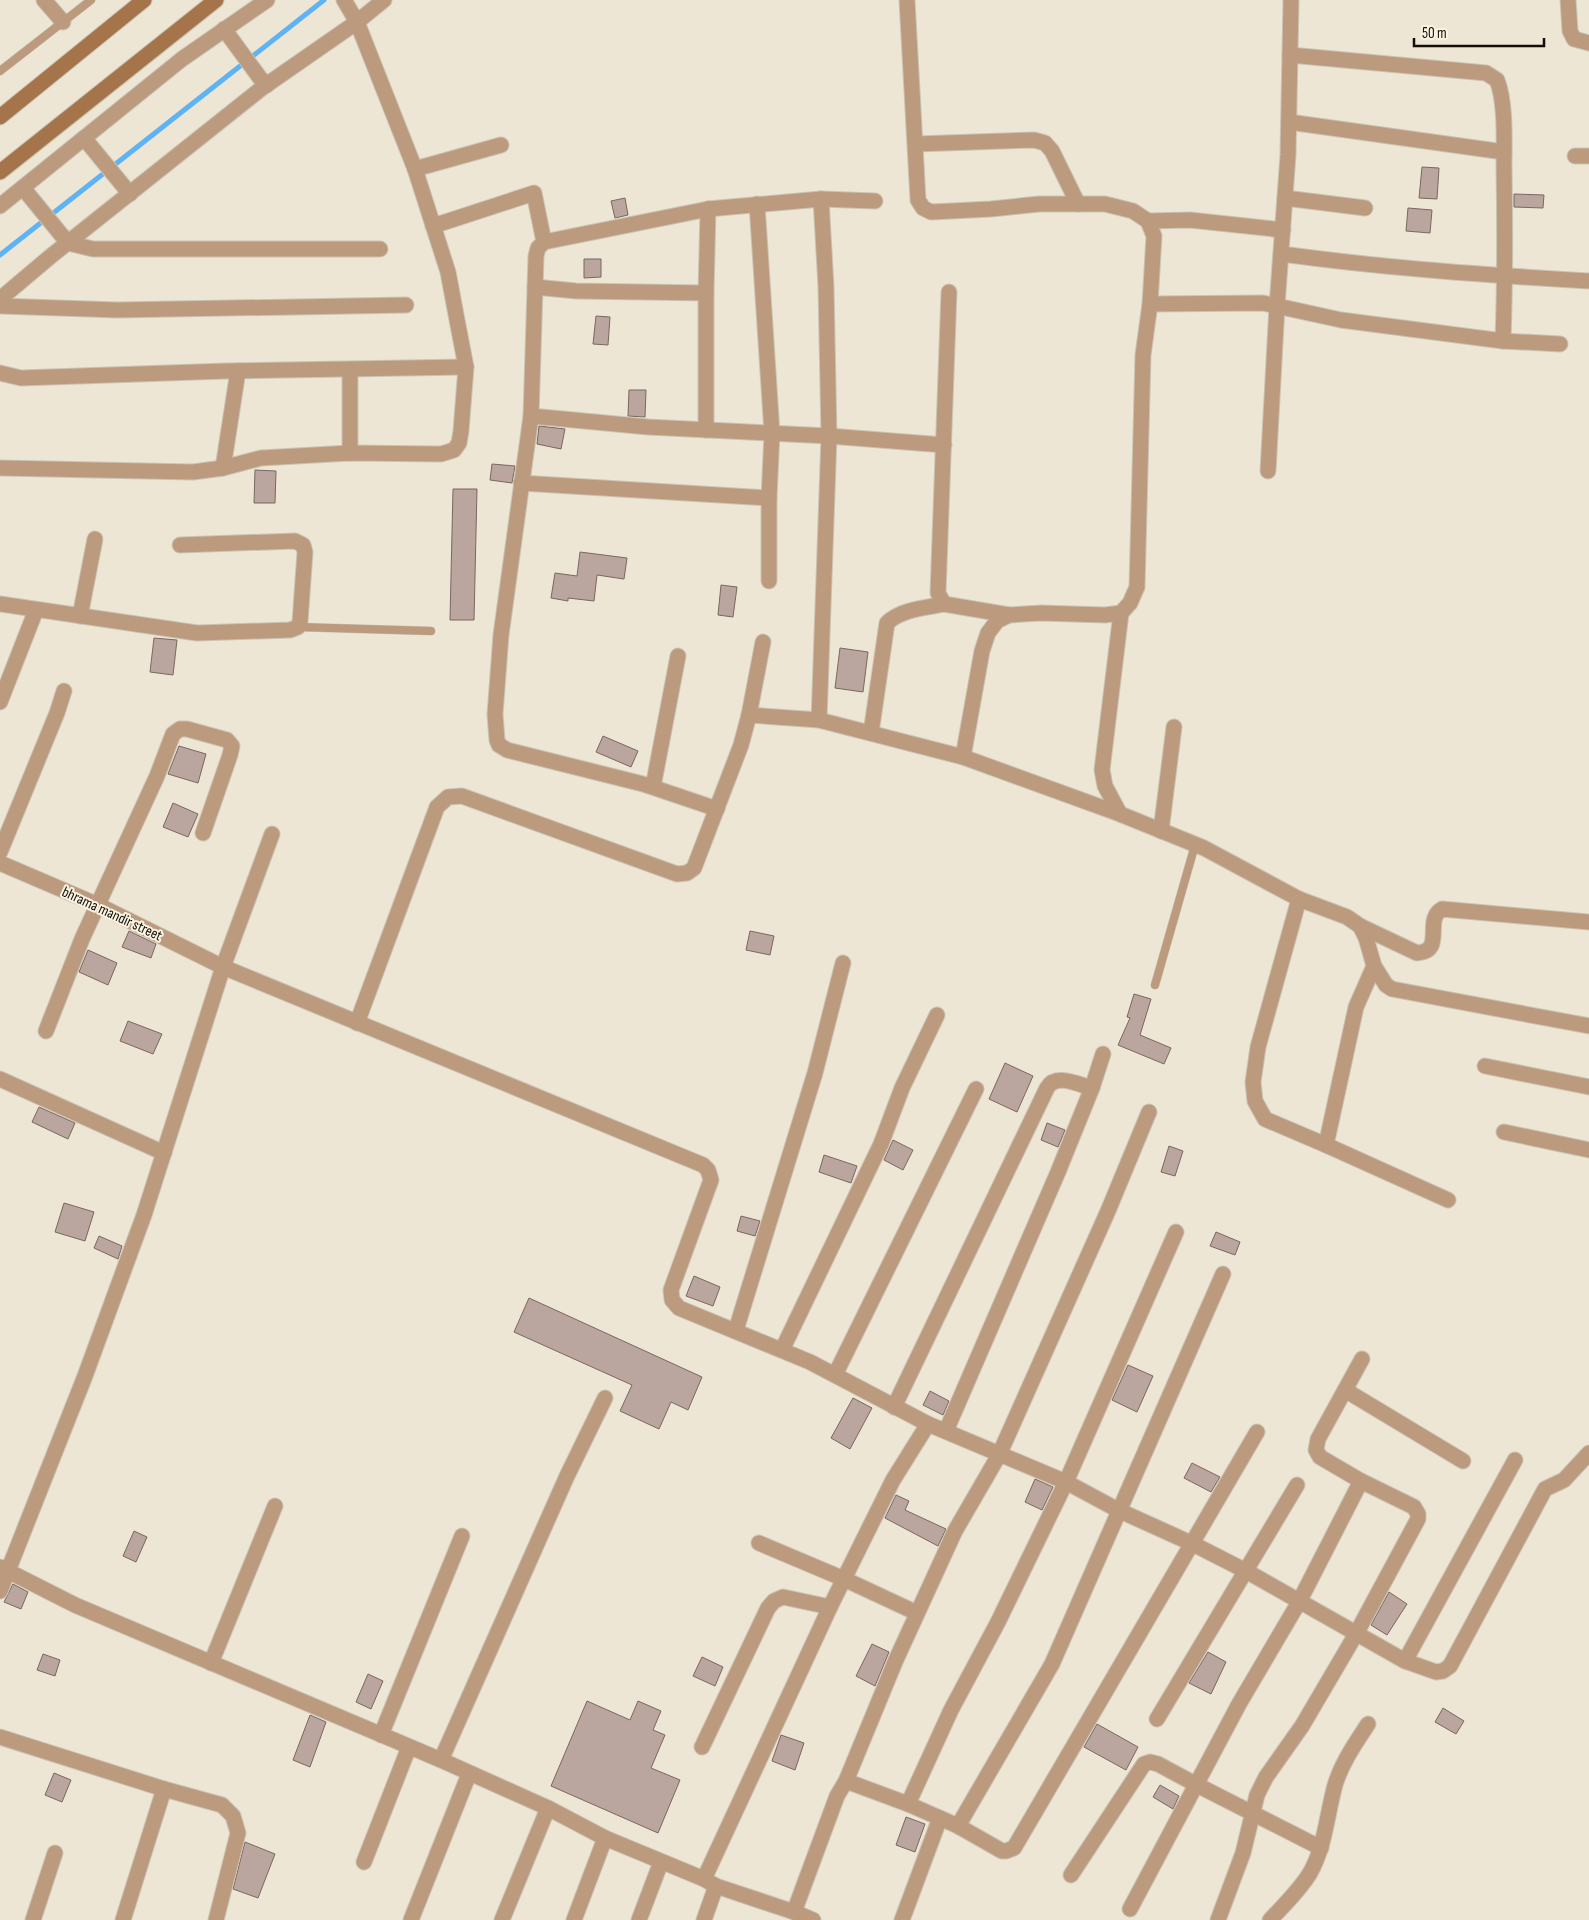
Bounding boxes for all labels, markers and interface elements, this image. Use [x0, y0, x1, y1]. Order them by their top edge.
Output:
scale bar [1414, 15, 1544, 47]
text: 50 m [1422, 24, 1447, 43]
street label: bhrama mandir street [59, 882, 166, 946]

